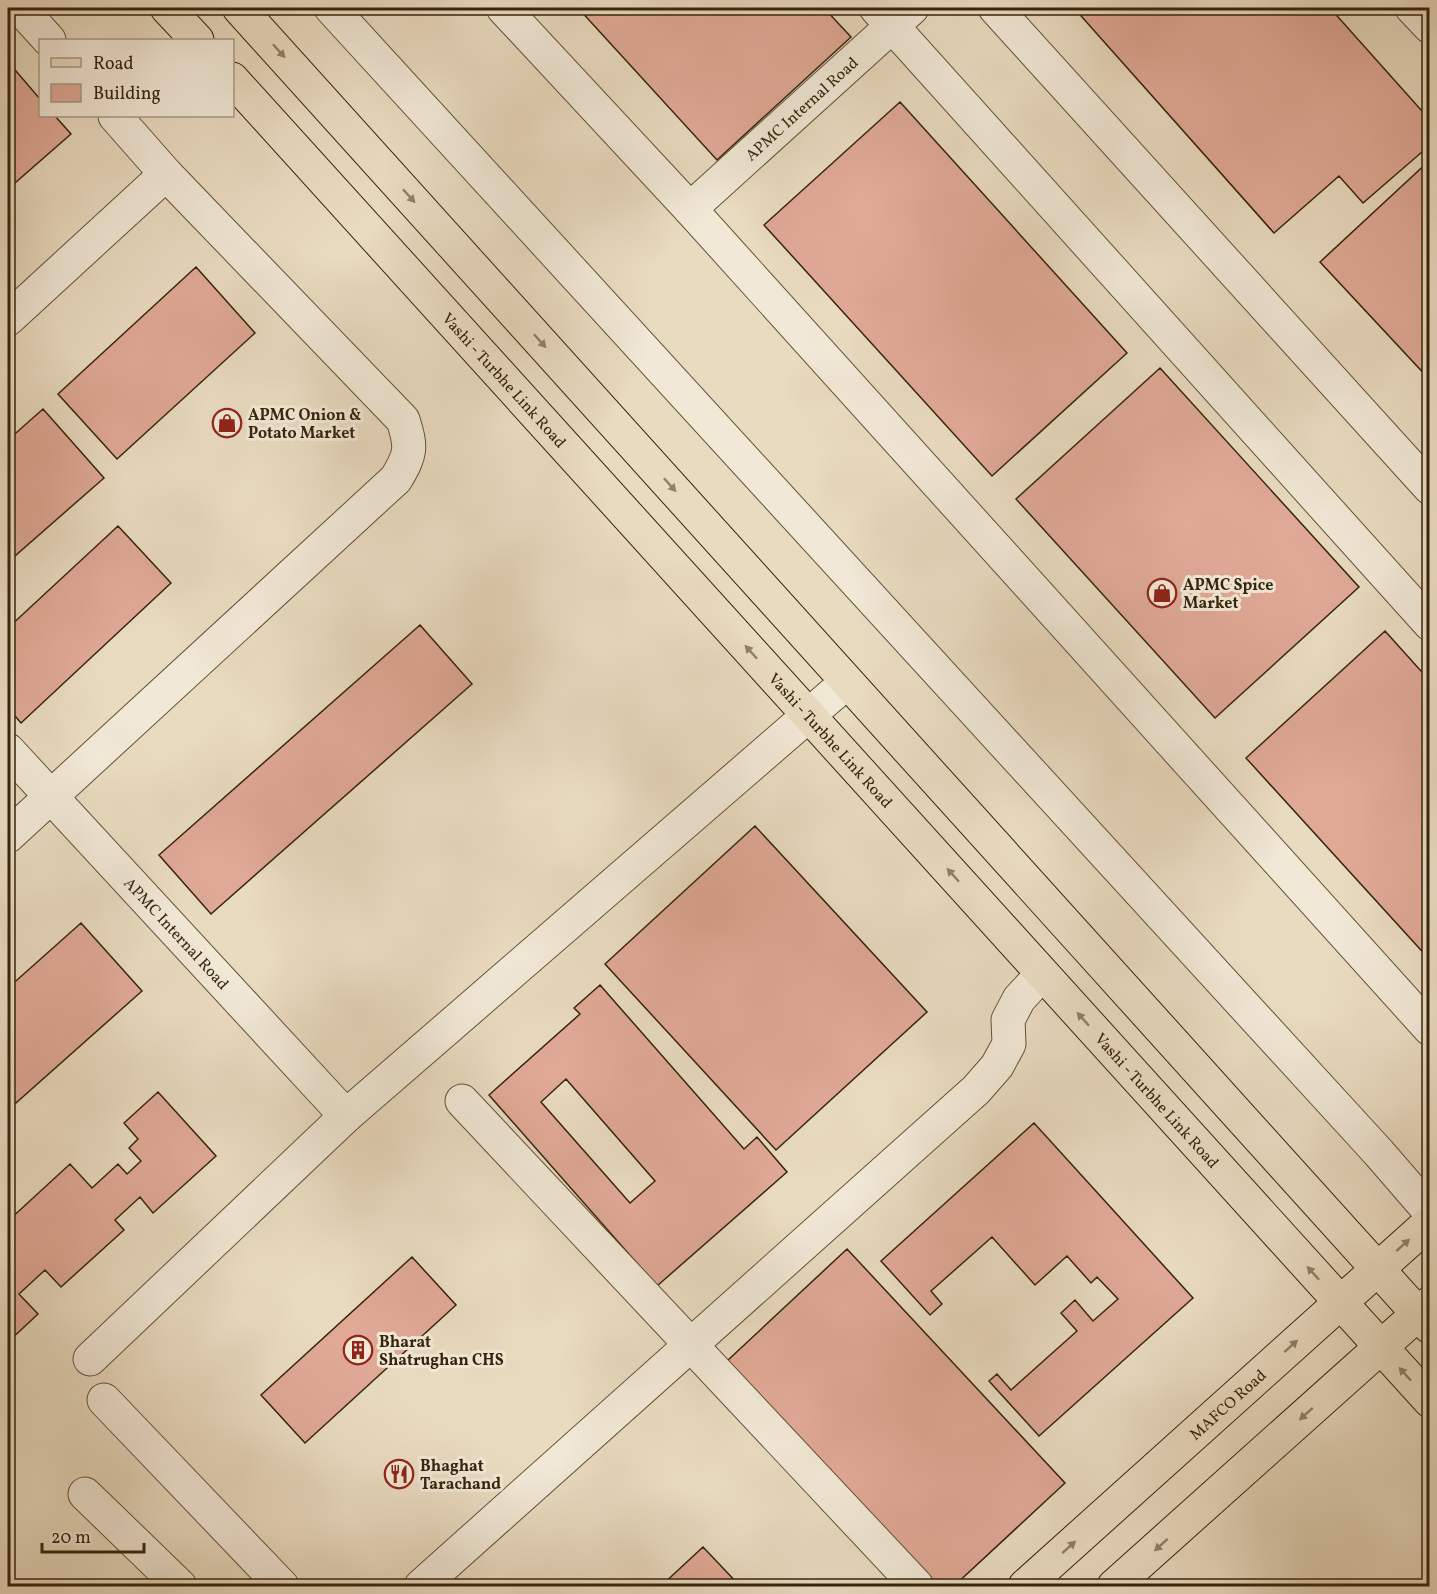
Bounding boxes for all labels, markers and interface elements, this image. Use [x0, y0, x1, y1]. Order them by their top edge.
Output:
legend [39, 39, 234, 117]
one-way arrow [272, 43, 285, 58]
text: Road [93, 52, 134, 77]
street label: APMC Internal Road [741, 53, 864, 167]
text: Building [93, 82, 161, 107]
one-way arrow [402, 188, 415, 203]
street label: Vashi - Turbhe Link Road [436, 309, 570, 454]
one-way arrow [533, 333, 547, 348]
place label: APMC Onion & Potato Market [248, 405, 361, 445]
shop icon: APMC Onion & Potato Market [211, 407, 243, 439]
one-way arrow [663, 478, 677, 493]
place label: APMC Spice Market [1183, 575, 1273, 615]
shop icon: APMC Spice Market [1146, 577, 1178, 609]
one-way arrow [744, 645, 758, 660]
street label: Vashi - Turbhe Link Road [762, 669, 897, 814]
one-way arrow [947, 868, 960, 883]
street label: APMC Internal Road [118, 873, 233, 995]
one-way arrow [1077, 1013, 1091, 1027]
street label: Vashi - Turbhe Link Road [1089, 1029, 1223, 1174]
one-way arrow [1396, 1239, 1410, 1253]
one-way arrow [1307, 1266, 1320, 1281]
place label: Bharat Shatrughan CHS [379, 1332, 504, 1372]
building icon: Bharat Shatrughan CHS [342, 1334, 374, 1366]
one-way arrow [1284, 1339, 1299, 1353]
street label: MAFCO Road [1185, 1365, 1272, 1446]
one-way arrow [1398, 1367, 1412, 1382]
one-way arrow [1299, 1407, 1314, 1420]
place label: Bhaghat Tarachand [420, 1456, 501, 1496]
restaurant icon: Bhaghat Tarachand [383, 1458, 415, 1490]
scale bar [42, 1516, 144, 1554]
text: 20 m [51, 1526, 91, 1551]
one-way arrow [1154, 1538, 1169, 1551]
one-way arrow [1061, 1540, 1076, 1554]

